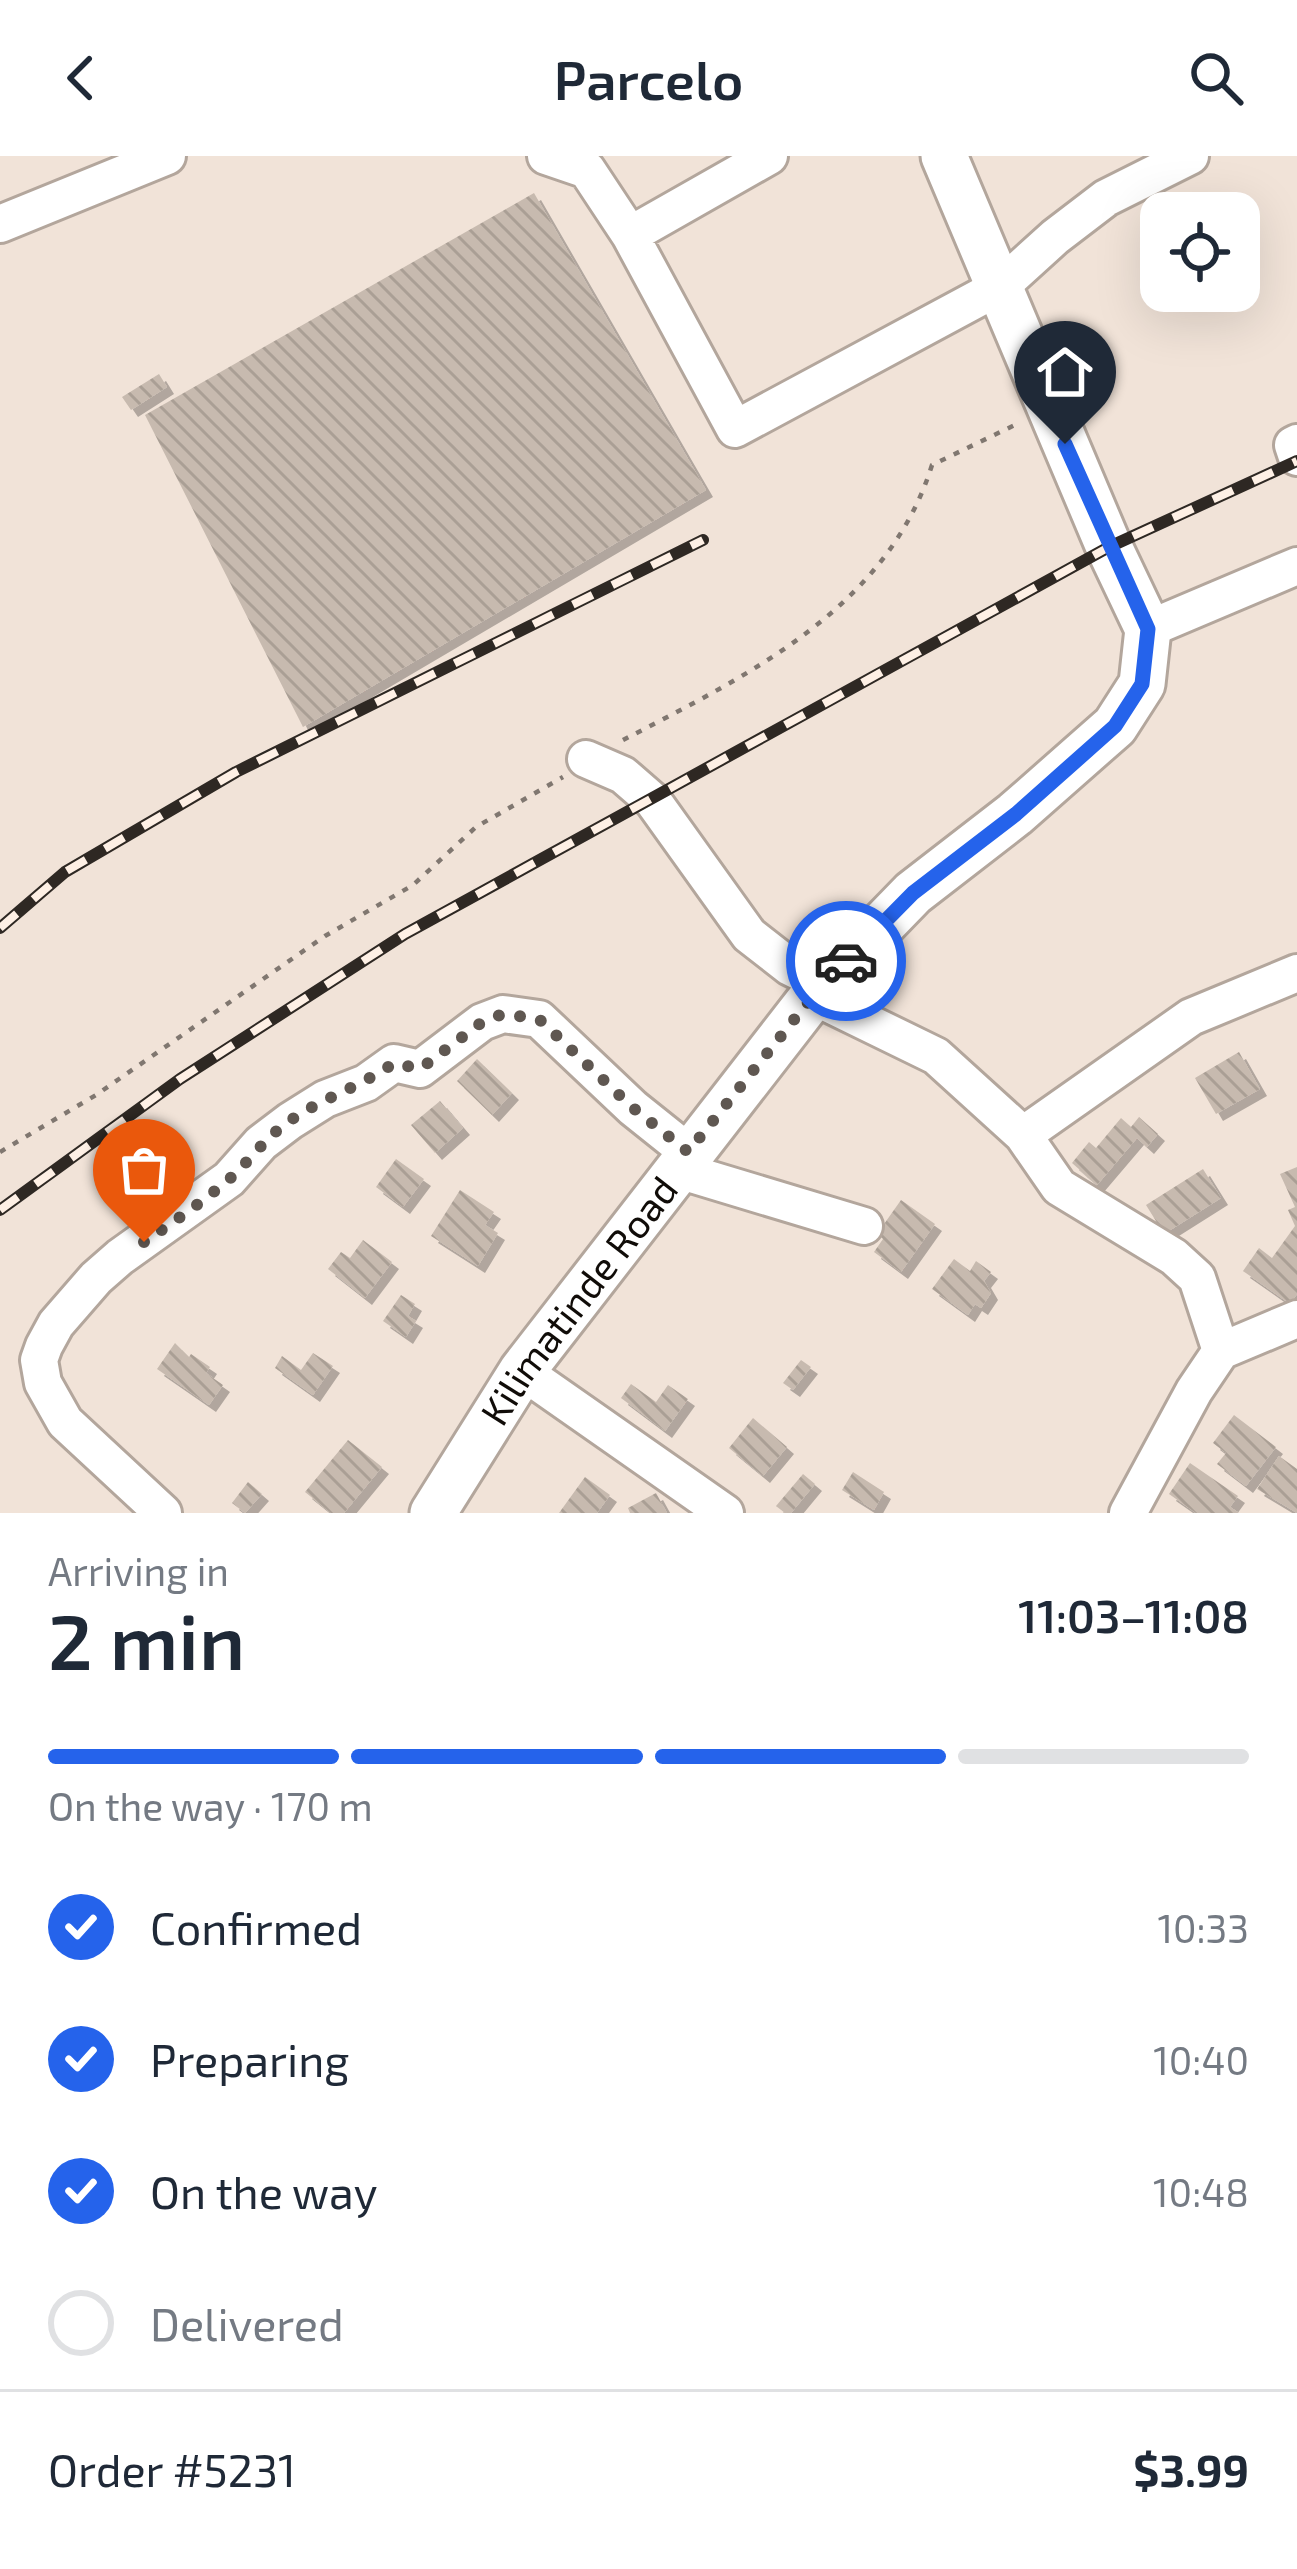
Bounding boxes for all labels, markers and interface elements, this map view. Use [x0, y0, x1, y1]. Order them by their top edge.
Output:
icon: back [48, 45, 114, 111]
icon: search [1183, 45, 1249, 111]
text: Parcelo [554, 46, 743, 111]
map controls [1140, 192, 1260, 312]
button: locate [1140, 192, 1260, 312]
pin [1014, 321, 1116, 444]
icon: home [1032, 339, 1098, 405]
courier [786, 901, 906, 1021]
icon: car [813, 928, 879, 994]
pin [93, 1119, 195, 1242]
icon: bag [111, 1137, 177, 1203]
street label: Kilimatinde Road [470, 1166, 686, 1433]
text: Arriving in [48, 1547, 229, 1594]
text: 11:03–11:08 [1018, 1588, 1249, 1642]
text: 2 min [48, 1592, 245, 1686]
text: On the way · 170 m [48, 1782, 373, 1829]
icon: check [48, 1894, 114, 1960]
text: Confirmed [150, 1900, 362, 1954]
text: 10:33 [1157, 1904, 1249, 1951]
icon: check [48, 2026, 114, 2092]
text: Preparing [150, 2032, 349, 2086]
text: 10:40 [1153, 2036, 1249, 2083]
icon: check [48, 2158, 114, 2224]
text: On the way [150, 2164, 377, 2218]
text: 10:48 [1153, 2168, 1249, 2215]
text: Delivered [150, 2296, 344, 2350]
text: Order #5231 [48, 2442, 296, 2496]
text: $3.99 [1133, 2442, 1249, 2496]

